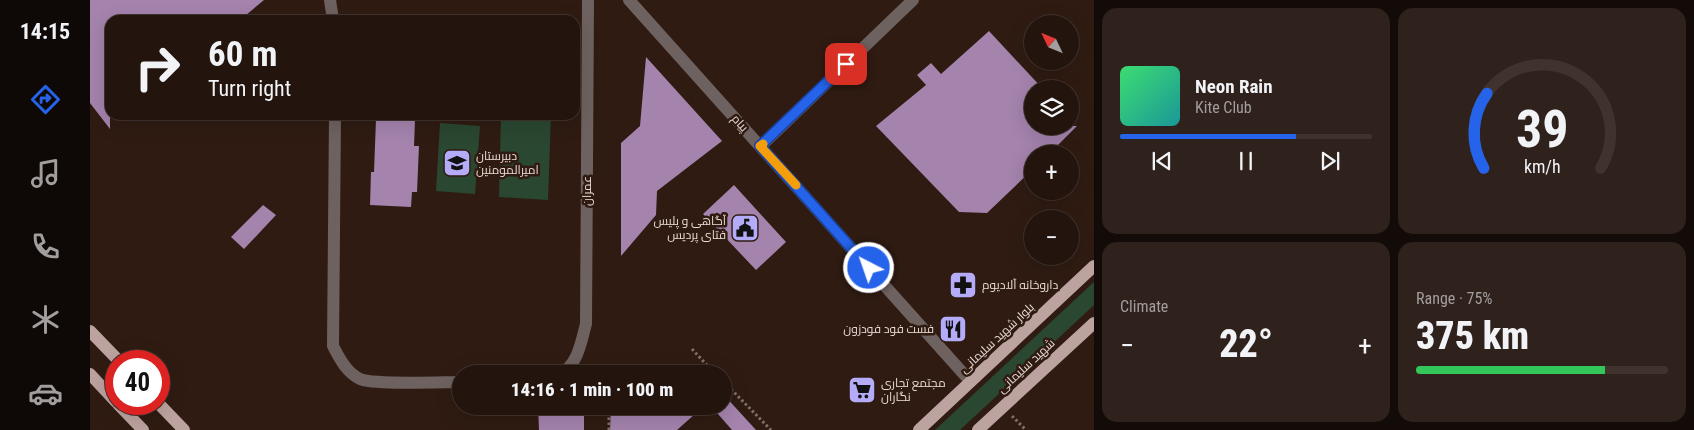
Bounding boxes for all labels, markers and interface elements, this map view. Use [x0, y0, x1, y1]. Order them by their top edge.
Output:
north arrow [1024, 15, 1079, 70]
map controls [1024, 15, 1079, 265]
text: 14:15 [20, 19, 70, 44]
text: 60 m [208, 34, 277, 75]
icon: right [125, 35, 190, 100]
pin [825, 43, 867, 85]
icon: arrive [832, 50, 860, 78]
text: Neon Rain [1195, 75, 1273, 98]
text: Turn right [208, 76, 291, 101]
button: layers [1024, 80, 1079, 135]
icon: directions [28, 82, 63, 117]
text: Kite Club [1195, 98, 1252, 117]
text: 39 [1516, 99, 1568, 160]
street label: پیام [727, 112, 752, 136]
button: + [1024, 145, 1079, 200]
icon: previous [1148, 147, 1176, 175]
icon: pause [1232, 147, 1260, 175]
icon: next [1316, 147, 1344, 175]
school or university icon: دبیرستان امیرالمومنین [442, 148, 472, 178]
place label: دبیرستان امیرالمومنین [476, 149, 539, 177]
icon: music [28, 156, 63, 191]
text: km/h [1524, 156, 1560, 177]
street label: عمران [580, 176, 594, 206]
button: − [1024, 210, 1079, 265]
public building icon: آگاهی و پلیس فتای پردیس [730, 213, 760, 243]
place label: آگاهی و پلیس فتای پردیس [654, 214, 727, 244]
icon: phone [28, 229, 63, 264]
position arrow [842, 241, 894, 293]
pharmacy icon: داروخانه آلادیوم [948, 270, 978, 300]
place label: داروخانه آلادیوم [982, 278, 1058, 293]
text: Range · 75% [1416, 289, 1492, 308]
text: Climate [1120, 297, 1168, 316]
street label: بلوار شهید سلیمانی [957, 300, 1037, 376]
icon: climate [28, 302, 63, 337]
restaurant icon: فست فود فودزون [938, 314, 968, 344]
text: 375 km [1416, 314, 1529, 358]
place label: فست فود فودزون [843, 322, 934, 336]
text: 22° [1219, 322, 1273, 366]
text: − [1120, 329, 1134, 362]
text: + [1358, 329, 1372, 362]
street label: شهید سلیمانی [994, 336, 1058, 396]
speed limit sign: 40 [105, 350, 170, 415]
supermarket icon: مجتمع تجاری نگاران [847, 375, 877, 405]
icon: car [28, 376, 63, 411]
place label: مجتمع تجاری نگاران [881, 376, 946, 404]
text: 14:16 · 1 min · 100 m [511, 378, 673, 401]

